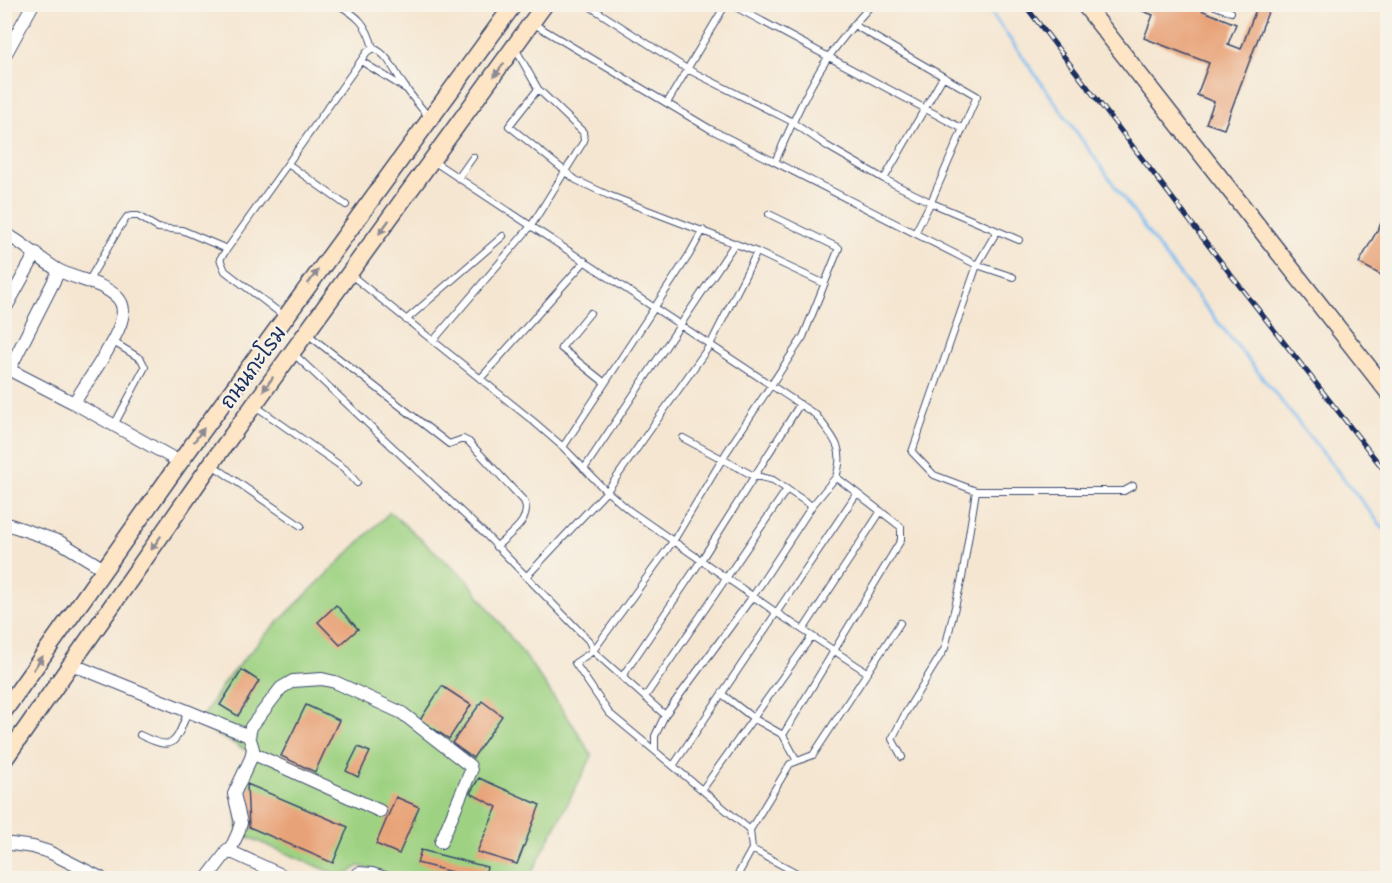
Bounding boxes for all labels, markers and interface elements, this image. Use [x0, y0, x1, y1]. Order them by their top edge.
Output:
one-way arrow [493, 61, 505, 77]
one-way arrow [378, 219, 390, 235]
one-way arrow [307, 270, 319, 286]
street label: ถนนกะโรม [213, 320, 293, 414]
one-way arrow [262, 376, 274, 392]
one-way arrow [193, 428, 205, 444]
one-way arrow [150, 535, 162, 551]
one-way arrow [32, 656, 44, 672]

